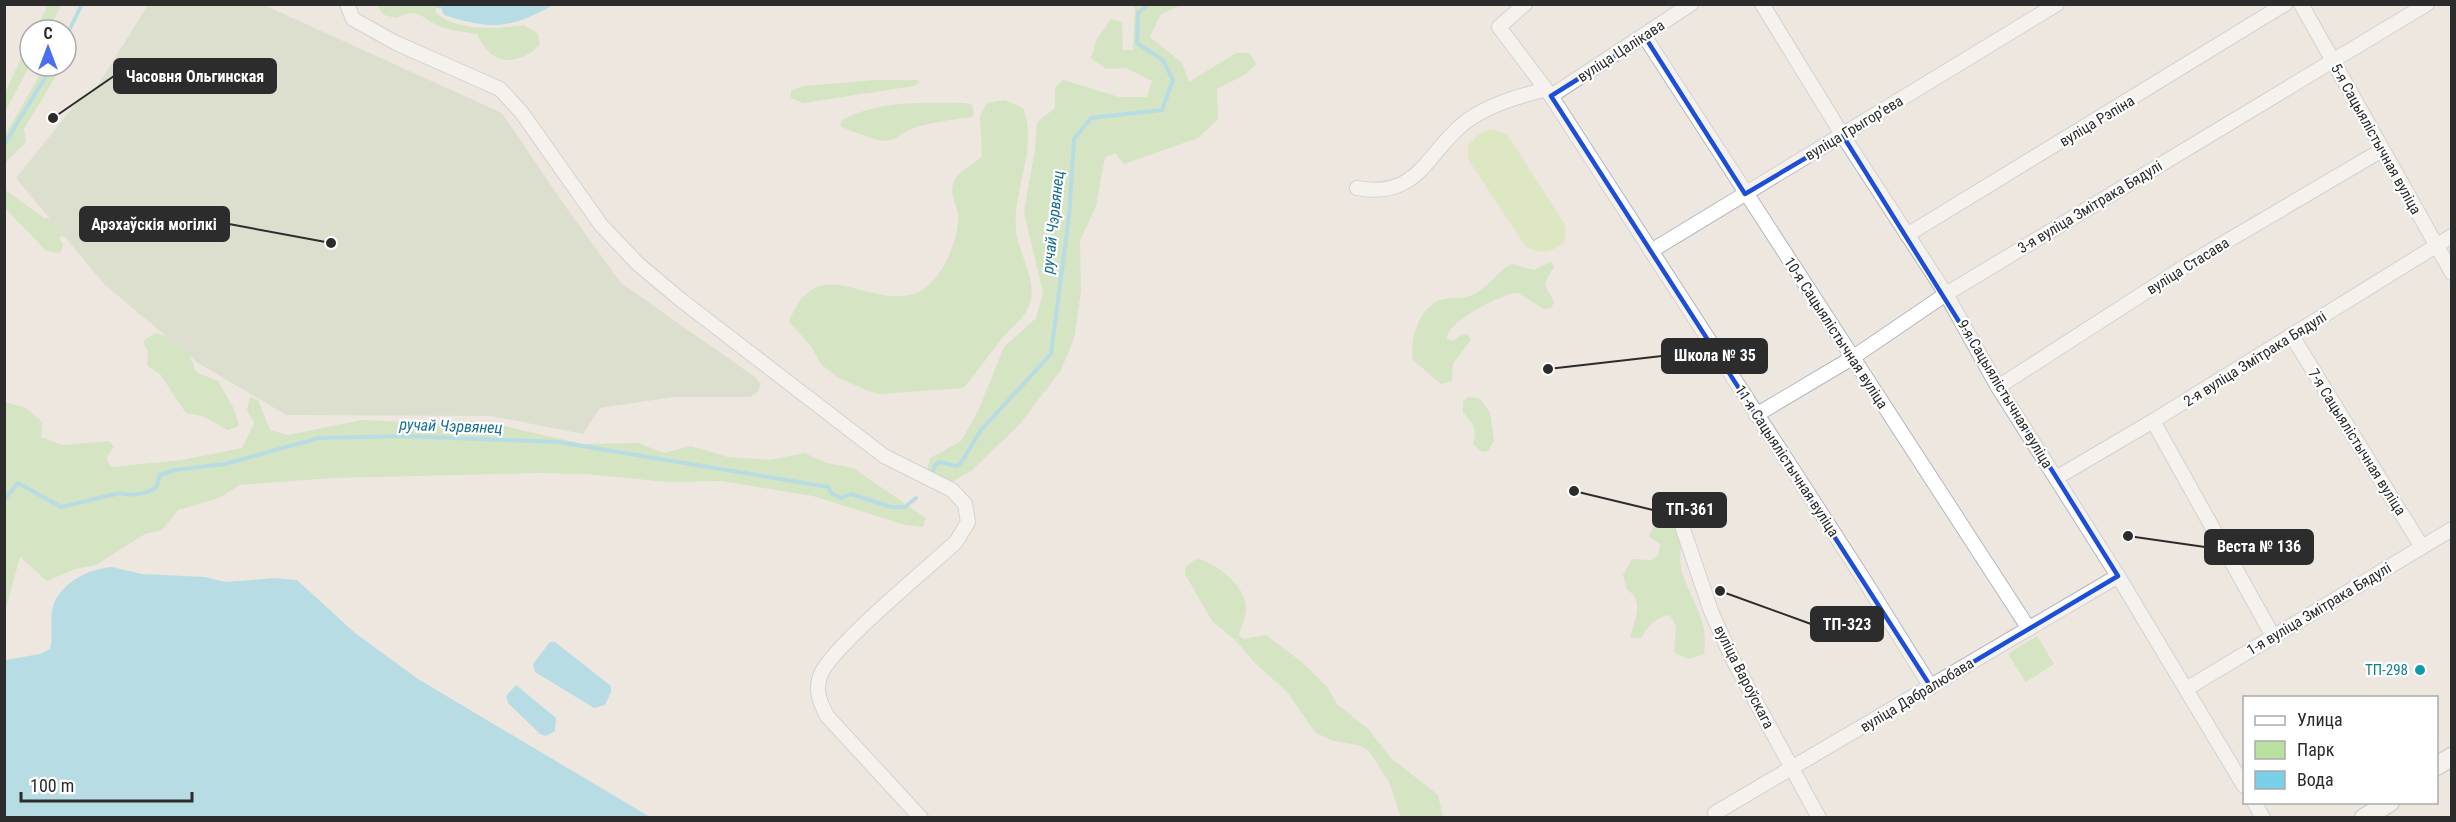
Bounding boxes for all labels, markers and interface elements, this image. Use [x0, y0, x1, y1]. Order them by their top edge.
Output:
street label: вуліца Цалікава [1574, 16, 1668, 86]
north arrow [18, 18, 78, 78]
text: С [43, 24, 53, 43]
callout: Часовня Ольгинская [114, 59, 276, 93]
street label: 5-я Сацыялістычная вуліца [2327, 60, 2425, 218]
text: Часовня Ольгинская [126, 67, 264, 86]
street label: вуліца Грыгорʼева [1802, 92, 1906, 164]
street label: вуліца Рэпіна [2056, 92, 2138, 150]
street label: 3-я вуліца Змітрака Бядулі [2015, 157, 2165, 257]
water label: ручай Чэрвянец [1038, 170, 1068, 275]
callout: Арэхаўскія могілкі [80, 207, 229, 241]
text: Арэхаўскія могілкі [91, 215, 217, 234]
street label: вуліца Стасава [2143, 234, 2233, 298]
street label: 10-я Сацыялістычная вуліца [1780, 254, 1892, 412]
street label: 2-я вуліца Змітрака Бядулі [2180, 308, 2330, 410]
street label: 9-я Сацыялістычная вуліца [1954, 317, 2056, 471]
callout: Школа № 35 [1662, 339, 1767, 373]
text: Школа № 35 [1674, 346, 1756, 365]
street label: 7-я Сацыялістычная вуліца [2304, 365, 2410, 519]
street label: 11-я Сацыялістычная вуліца [1731, 382, 1843, 540]
water label: ручай Чэрвянец [398, 415, 503, 437]
callout: ТП-361 [1653, 493, 1726, 527]
text: ТП-361 [1666, 500, 1714, 519]
callout: Веста № 136 [2205, 530, 2313, 564]
text: Веста № 136 [2217, 537, 2301, 556]
street label: 1-я вуліца Змітрака Бядулі [2244, 559, 2394, 659]
callout: ТП-323 [1811, 607, 1883, 641]
text: ТП-323 [1823, 615, 1871, 634]
street label: вуліца Вароўскага [1710, 622, 1778, 732]
street label: вуліца Дабралюбава [1857, 654, 1977, 736]
place label: ТП-298 [2365, 661, 2408, 679]
marker: ТП-298 [2413, 663, 2427, 677]
legend [2243, 696, 2438, 804]
text: Улица [2297, 709, 2343, 730]
text: Парк [2297, 739, 2335, 760]
scale bar [21, 765, 192, 803]
text: Вода [2297, 769, 2334, 790]
text: 100 m [30, 775, 74, 796]

